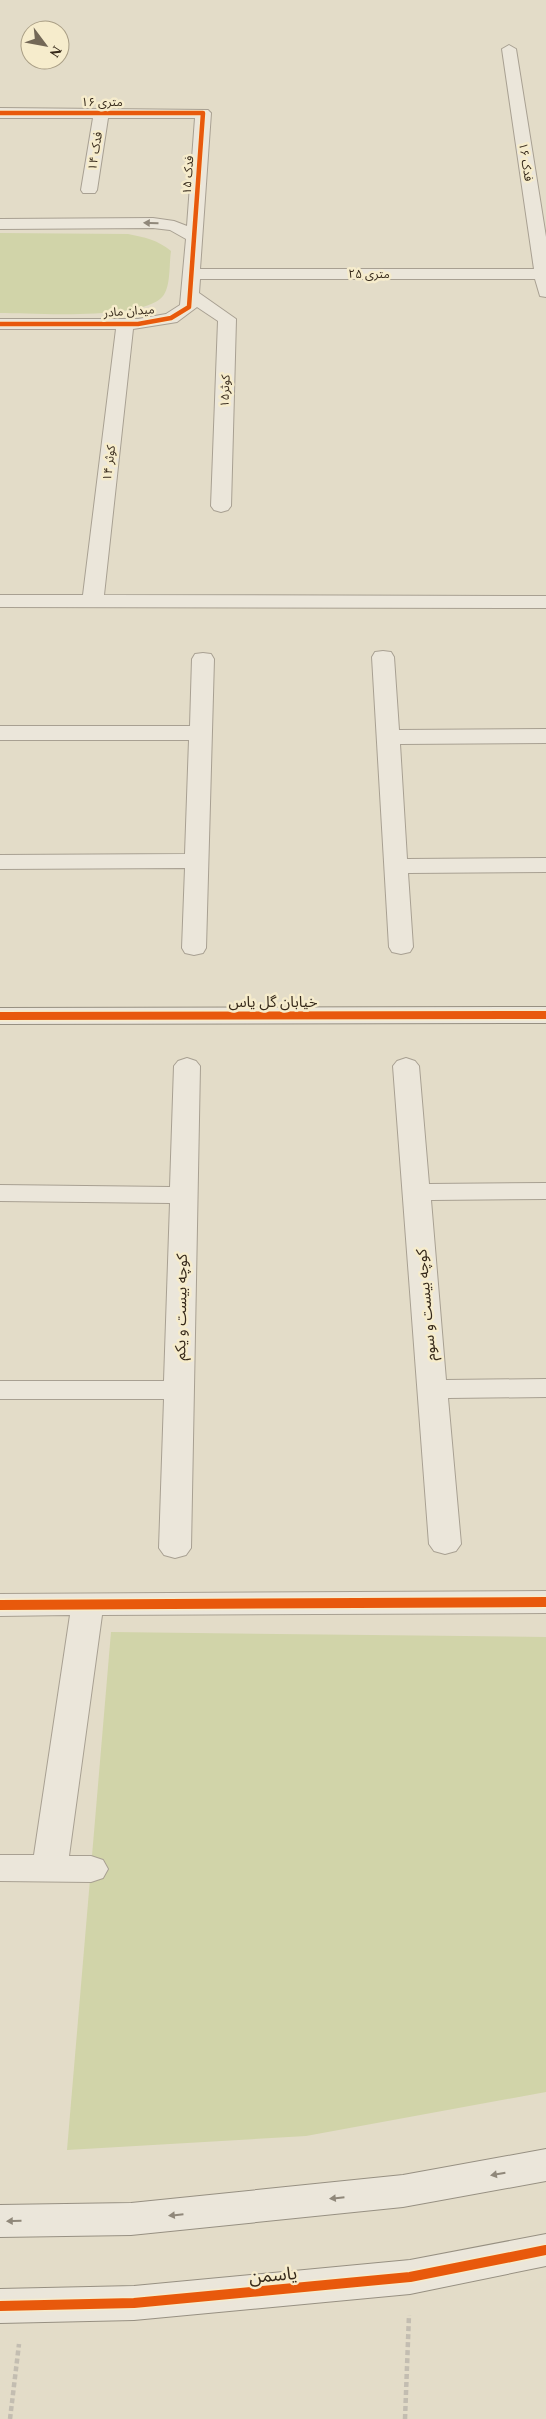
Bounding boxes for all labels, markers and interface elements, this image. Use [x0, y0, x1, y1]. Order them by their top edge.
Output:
north arrow [20, 20, 70, 70]
text: N [47, 43, 65, 60]
street label: ۱۶ متری [81, 95, 123, 109]
street label: فدک ۱۴ [85, 131, 105, 171]
street label: فدک ۱۶ [516, 142, 536, 182]
street label: فدک ۱۵ [180, 155, 196, 195]
one-way arrow [143, 219, 159, 227]
street label: ۲۵ متری [348, 267, 390, 281]
street label: میدان مادر [102, 302, 155, 320]
street label: کوثر۱۵ [217, 373, 233, 408]
street label: کوثر ۱۴ [100, 443, 118, 482]
street label: خیابان گل یاس [228, 994, 318, 1011]
street label: کوچه بیست و سوم [413, 1247, 442, 1362]
street label: کوچه بیست و یکم [172, 1253, 193, 1361]
one-way arrow [490, 2170, 506, 2178]
one-way arrow [329, 2194, 345, 2202]
one-way arrow [168, 2211, 184, 2219]
one-way arrow [5, 2217, 21, 2225]
street label: یاسمن [248, 2263, 298, 2288]

